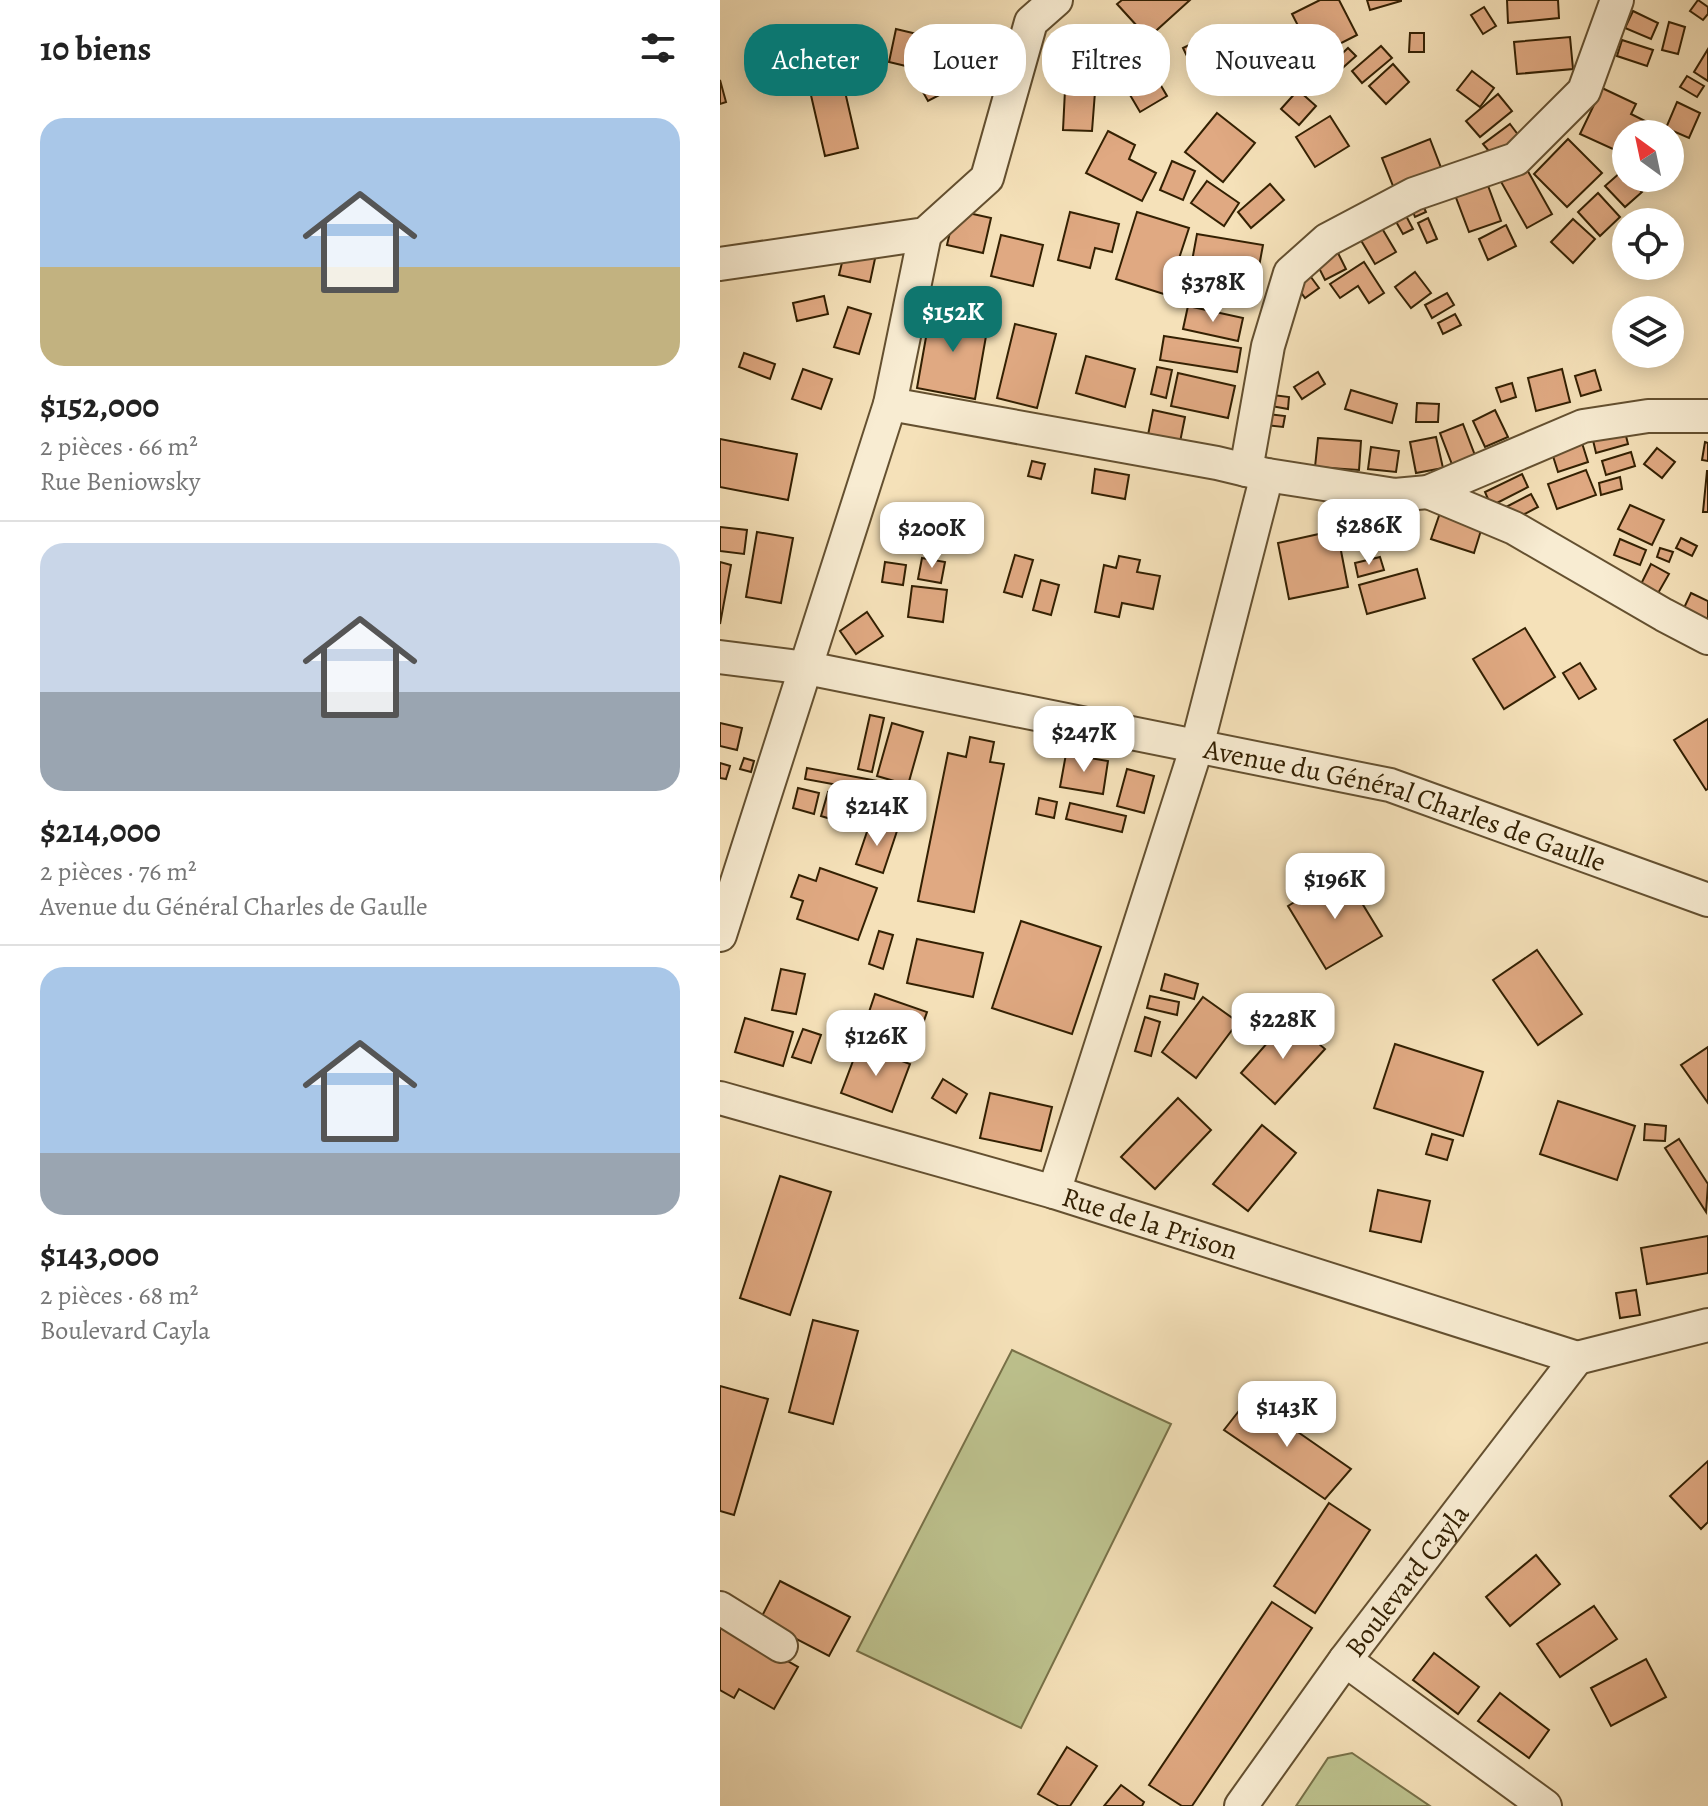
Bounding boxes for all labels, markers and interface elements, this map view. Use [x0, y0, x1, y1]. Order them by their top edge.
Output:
chip: Acheter [744, 24, 888, 96]
chip: Louer [904, 24, 1026, 96]
chip: Filtres [1042, 24, 1170, 96]
chip: Nouveau [1186, 24, 1344, 96]
text: 10 biens [40, 25, 151, 72]
icon: filters [636, 26, 680, 70]
north arrow [1612, 120, 1684, 192]
map controls [1612, 120, 1684, 368]
icon: home [288, 170, 432, 314]
button: locate [1612, 208, 1684, 280]
pin: $378K [1157, 256, 1269, 324]
text: $378K [1181, 264, 1245, 299]
pin: $152K [897, 286, 1009, 354]
text: $152K [922, 294, 984, 329]
button: layers [1612, 296, 1684, 368]
text: $152,000 [40, 382, 159, 429]
text: 2 pièces · 66 m² [40, 429, 198, 464]
text: Rue Beniowsky [40, 464, 200, 499]
pin: $286K [1313, 499, 1425, 567]
pin: $200K [876, 502, 988, 570]
text: $286K [1336, 507, 1402, 542]
text: $200K [898, 510, 966, 545]
icon: home [288, 595, 432, 739]
pin: $247K [1028, 706, 1140, 774]
text: $247K [1051, 714, 1117, 749]
street label: Avenue du Général Charles de Gaulle [1200, 730, 1611, 882]
pin: $214K [821, 780, 933, 848]
text: $214K [845, 788, 909, 823]
text: $214,000 [40, 807, 161, 854]
pin: $196K [1279, 853, 1391, 921]
text: 2 pièces · 76 m² [40, 854, 197, 889]
text: $196K [1304, 861, 1366, 896]
text: Avenue du Général Charles de Gaulle [40, 889, 428, 924]
pin: $228K [1227, 993, 1339, 1061]
text: $228K [1250, 1001, 1316, 1036]
pin: $126K [820, 1010, 932, 1078]
text: $126K [844, 1018, 908, 1053]
icon: home [288, 1019, 432, 1163]
street label: Rue de la Prison [1057, 1178, 1243, 1269]
text: $143,000 [40, 1231, 159, 1278]
text: 2 pièces · 68 m² [40, 1278, 198, 1313]
text: Boulevard Cayla [40, 1313, 210, 1348]
pin: $143K [1231, 1381, 1343, 1449]
text: $143K [1256, 1389, 1318, 1424]
street label: Boulevard Cayla [1336, 1496, 1478, 1665]

